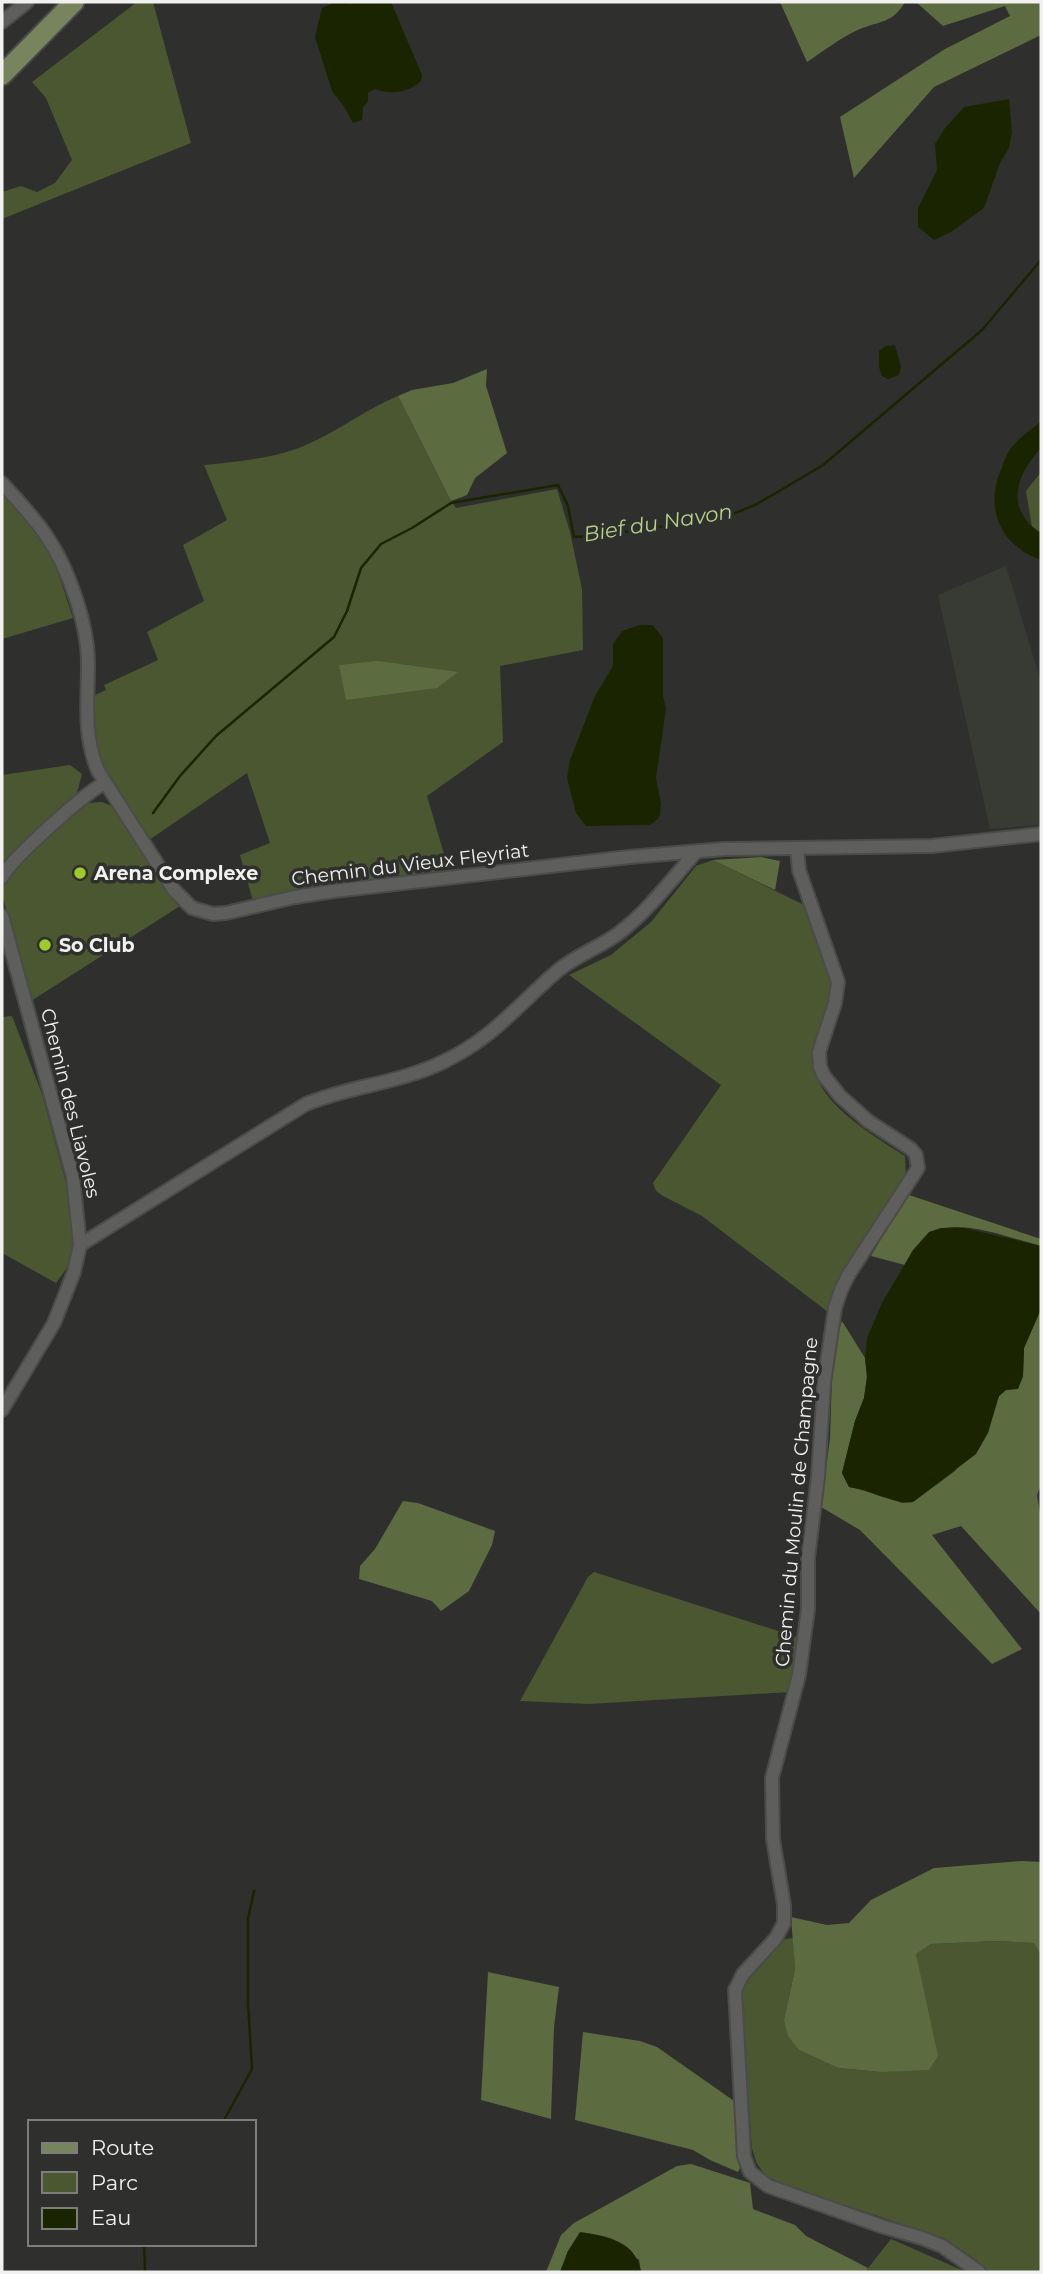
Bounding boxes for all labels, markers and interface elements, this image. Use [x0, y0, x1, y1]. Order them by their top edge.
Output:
water label: Bief du Navon [582, 498, 734, 547]
street label: Chemin du Vieux Fleyriat [290, 838, 530, 890]
place label: Arena Complexe [93, 862, 258, 885]
marker: Arena Complexe [72, 865, 88, 881]
place label: So Club [59, 934, 135, 957]
marker: So Club [37, 937, 53, 953]
street label: Chemin des Liavoles [36, 1006, 105, 1200]
street label: Chemin du Moulin de Champagne [771, 1336, 822, 1668]
legend [28, 2120, 256, 2246]
text: Route [91, 2135, 154, 2160]
text: Parc [91, 2170, 138, 2195]
text: Eau [91, 2205, 131, 2230]

